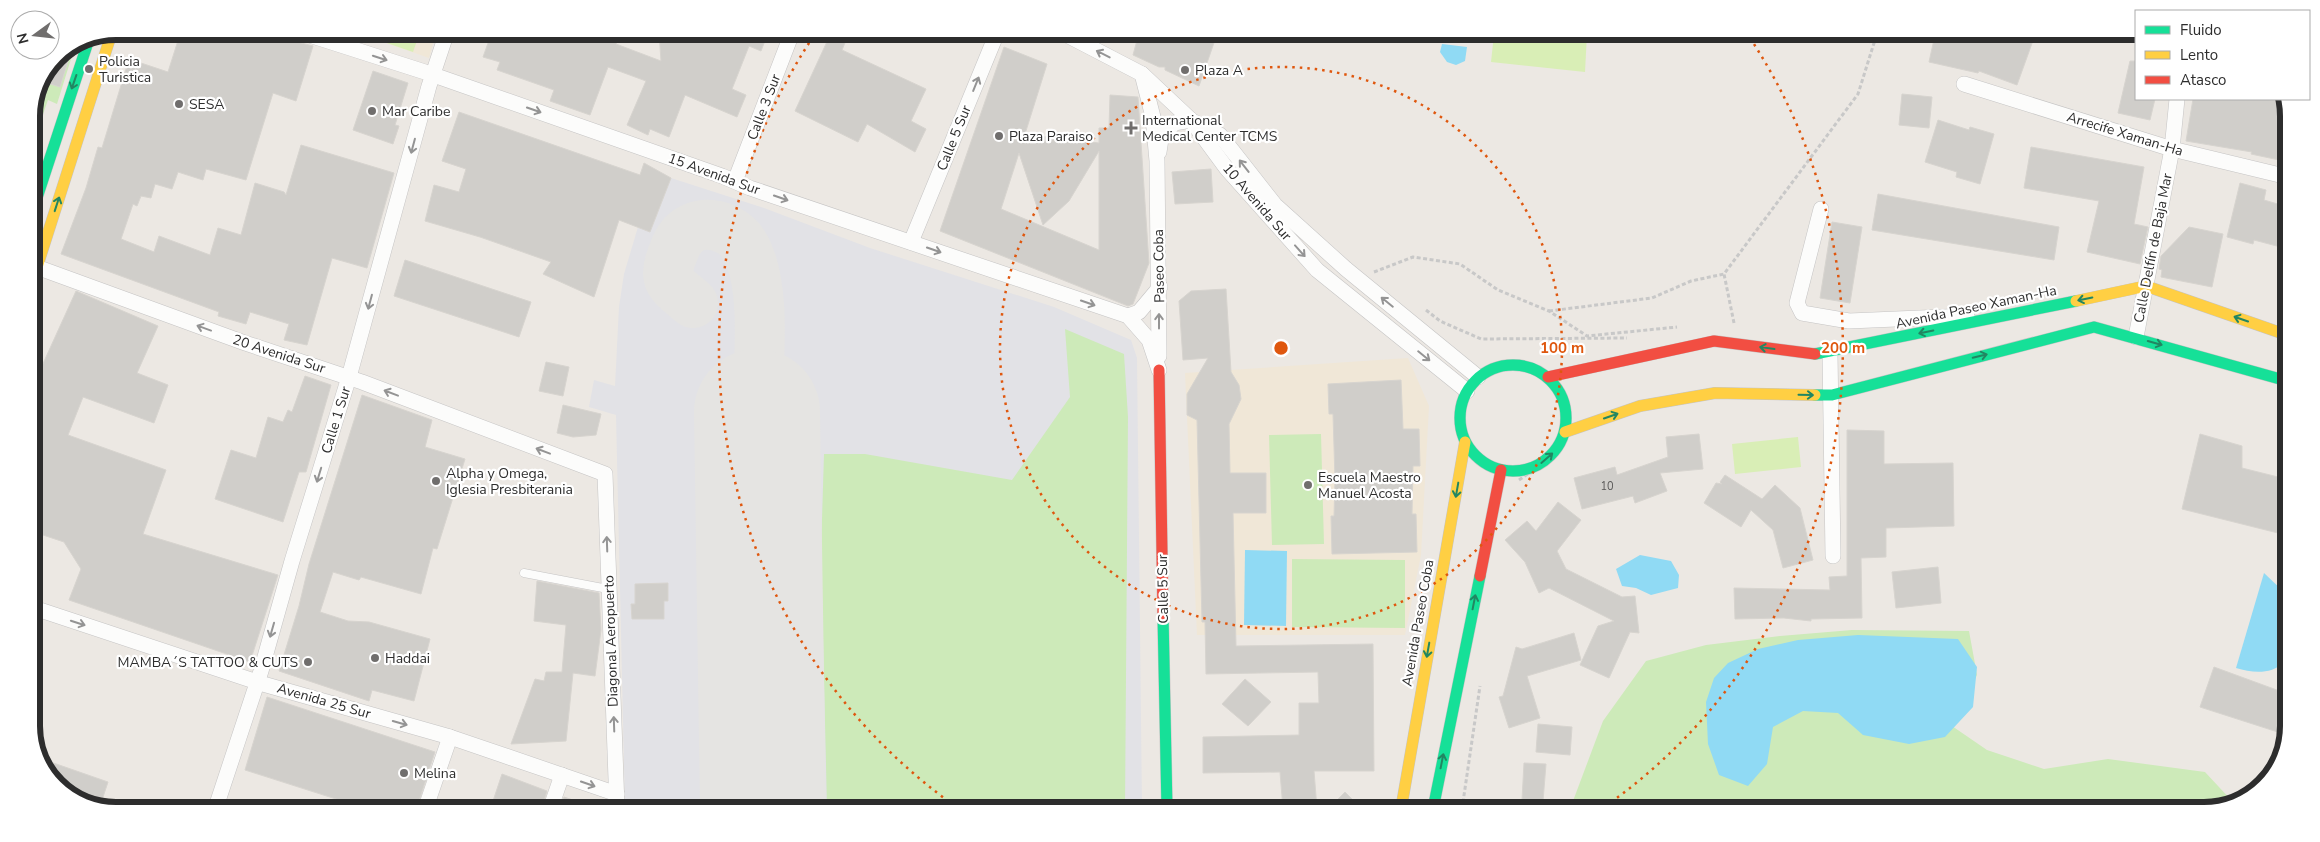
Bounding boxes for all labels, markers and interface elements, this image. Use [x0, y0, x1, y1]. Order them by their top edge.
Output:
north arrow [10, 10, 60, 60]
legend [2135, 10, 2310, 100]
text: Fluido [2180, 20, 2222, 40]
text: N [12, 31, 33, 46]
text: Lento [2180, 45, 2218, 65]
one-way arrow [1096, 49, 1111, 58]
place label: Policia Turistica [99, 52, 151, 87]
one-way arrow [372, 53, 388, 63]
place label: Plaza A [1195, 61, 1243, 80]
marker: Policia Turistica [83, 63, 95, 75]
marker: Plaza A [1179, 64, 1191, 76]
text: Atasco [2180, 70, 2226, 90]
street label: Calle 3 Sur [743, 71, 785, 143]
one-way arrow [69, 74, 78, 90]
one-way arrow [972, 77, 981, 92]
place label: SESA [189, 95, 224, 114]
marker: SESA [173, 98, 185, 110]
place label: Mar Caribe [382, 102, 450, 121]
street label: Calle 5 Sur [932, 102, 976, 174]
marker: Mar Caribe [366, 105, 378, 117]
one-way arrow [525, 106, 541, 115]
street label: Arrecife Xaman-Ha [2065, 107, 2185, 161]
place label: International Medical Center TCMS [1142, 111, 1278, 146]
marker: International Medical Center TCMS [1124, 121, 1138, 135]
place label: Plaza Paraiso [1009, 127, 1093, 146]
marker: Plaza Paraiso [993, 130, 1005, 142]
one-way arrow [408, 137, 417, 153]
street label: 15 Avenida Sur [665, 149, 763, 199]
street label: 10 Avenida Sur [1218, 159, 1296, 245]
one-way arrow [1239, 160, 1250, 173]
street label: Calle Delfín de Baja Mar [2129, 172, 2177, 324]
one-way arrow [772, 194, 788, 203]
one-way arrow [53, 196, 63, 212]
street label: Paseo Coba [1149, 229, 1169, 303]
one-way arrow [1294, 245, 1306, 258]
one-way arrow [926, 246, 942, 256]
street label: Avenida Paseo Xaman-Ha [1894, 281, 2058, 333]
one-way arrow [364, 294, 374, 310]
one-way arrow [2078, 295, 2094, 304]
one-way arrow [1380, 296, 1393, 307]
one-way arrow [1080, 299, 1095, 308]
one-way arrow [1154, 314, 1164, 330]
one-way arrow [2234, 314, 2249, 323]
one-way arrow [197, 323, 213, 332]
one-way arrow [1919, 328, 1935, 338]
street label: 20 Avenida Sur [230, 330, 328, 378]
text: 100 m [1540, 338, 1584, 358]
text: 200 m [1821, 338, 1865, 358]
one-way arrow [2146, 338, 2162, 348]
centre of rings [1272, 339, 1290, 357]
one-way arrow [1759, 343, 1775, 353]
one-way arrow [1417, 351, 1430, 362]
one-way arrow [1972, 351, 1988, 360]
street label: Calle 1 Sur [317, 384, 355, 456]
one-way arrow [384, 388, 399, 397]
one-way arrow [1797, 390, 1813, 400]
one-way arrow [1603, 411, 1618, 420]
one-way arrow [536, 445, 551, 455]
one-way arrow [1541, 452, 1554, 464]
place label: Alpha y Omega, Iglesia Presbiterania [446, 464, 573, 499]
one-way arrow [313, 466, 323, 482]
place label: Escuela Maestro Manuel Acosta [1318, 468, 1421, 503]
marker: Alpha y Omega, Iglesia Presbiterania [430, 475, 442, 487]
marker: Escuela Maestro Manuel Acosta [1302, 479, 1314, 491]
house number: 10 [1600, 479, 1614, 494]
one-way arrow [1451, 481, 1461, 497]
one-way arrow [602, 536, 612, 552]
street label: Calle 5 Sur [1153, 554, 1173, 624]
street label: Avenida Paseo Coba [1397, 558, 1439, 688]
street label: Diagonal Aeropuerto [599, 575, 623, 707]
one-way arrow [1470, 594, 1479, 610]
one-way arrow [69, 618, 85, 628]
one-way arrow [267, 622, 277, 638]
one-way arrow [1423, 641, 1433, 657]
place label: Haddai [385, 649, 430, 668]
marker: Haddai [369, 652, 381, 664]
place label: MAMBA´S TATTOO & CUTS [118, 653, 298, 672]
marker: MAMBA´S TATTOO & CUTS [302, 656, 314, 668]
street label: Avenida 25 Sur [275, 679, 373, 723]
one-way arrow [610, 716, 619, 732]
one-way arrow [391, 719, 407, 728]
one-way arrow [1438, 754, 1447, 770]
place label: Melina [414, 764, 456, 783]
marker: Melina [398, 767, 410, 779]
one-way arrow [579, 780, 595, 789]

